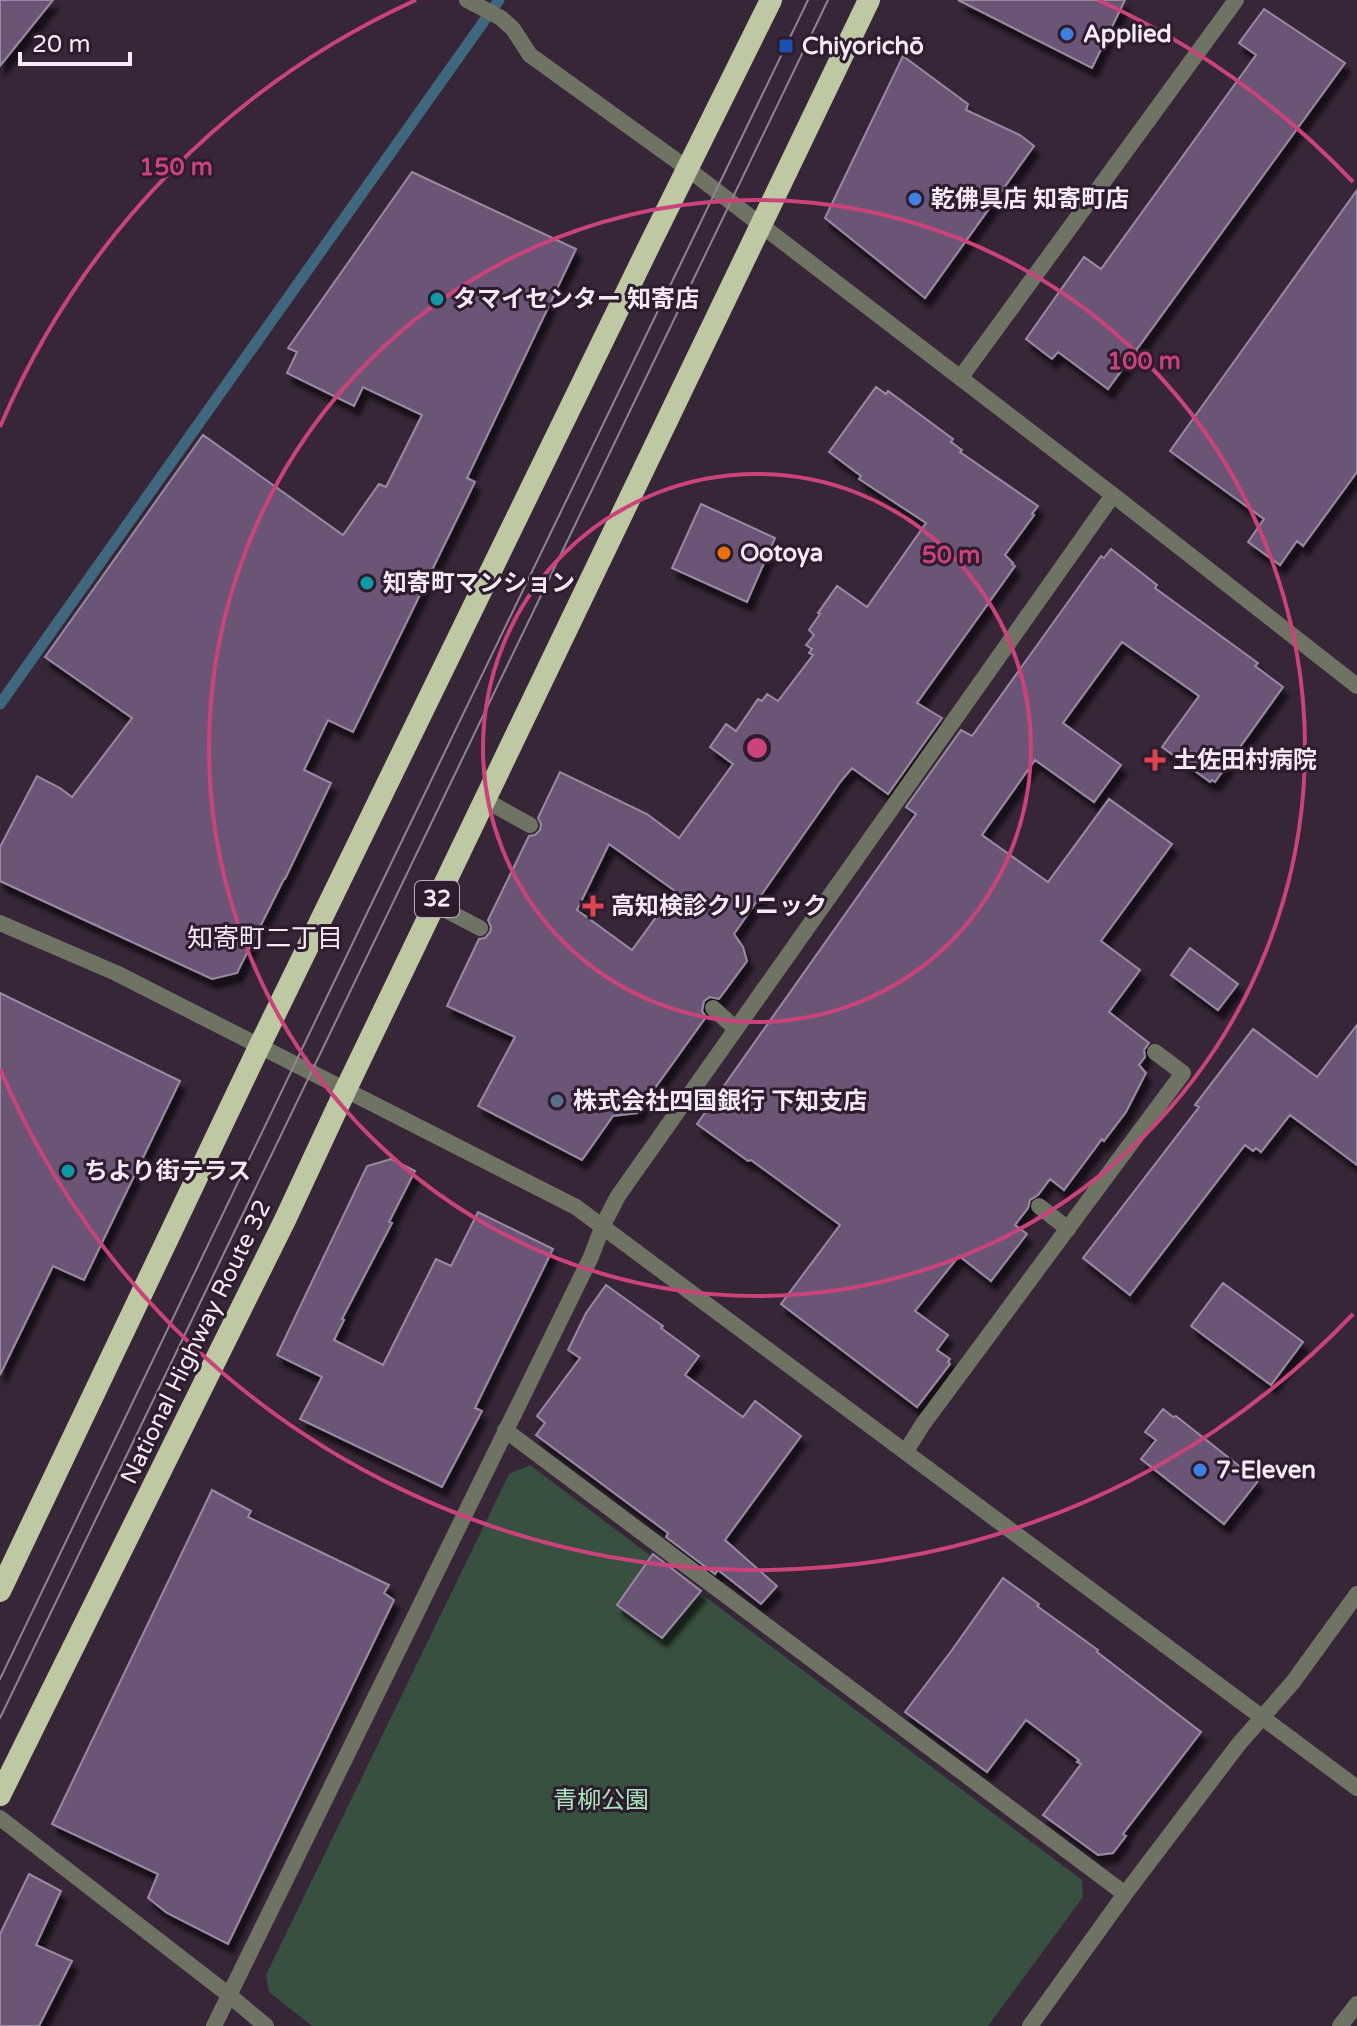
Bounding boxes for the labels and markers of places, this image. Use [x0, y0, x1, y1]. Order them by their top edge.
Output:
place label: Applied [1083, 20, 1172, 49]
marker: Applied [1058, 25, 1076, 43]
place label: Chiyorichō [802, 32, 924, 61]
marker: Chiyorichō [777, 37, 795, 55]
place label: 乾佛具店 知寄町店 [931, 185, 1129, 214]
marker: 乾佛具店 知寄町店 [906, 190, 924, 208]
place label: タマイセンター 知寄店 [453, 285, 699, 314]
marker: タマイセンター 知寄店 [428, 290, 446, 308]
place label: Ootoya [740, 539, 823, 568]
marker: Ootoya [715, 544, 733, 562]
place label: 知寄町マンション [383, 569, 575, 598]
marker: 知寄町マンション [358, 574, 376, 592]
centre of rings [743, 734, 771, 762]
place label: 土佐田村病院 [1173, 746, 1317, 775]
marker: 土佐田村病院 [1144, 749, 1166, 771]
place label: 高知検診クリニック [611, 892, 827, 921]
marker: 高知検診クリニック [582, 895, 604, 917]
place label: 株式会社四国銀行 下知支店 [573, 1087, 867, 1116]
marker: 株式会社四国銀行 下知支店 [548, 1092, 566, 1110]
place label: ちより街テラス [84, 1157, 251, 1186]
marker: ちより街テラス [59, 1162, 77, 1180]
place label: 7-Eleven [1216, 1456, 1316, 1485]
marker: 7-Eleven [1191, 1461, 1209, 1479]

